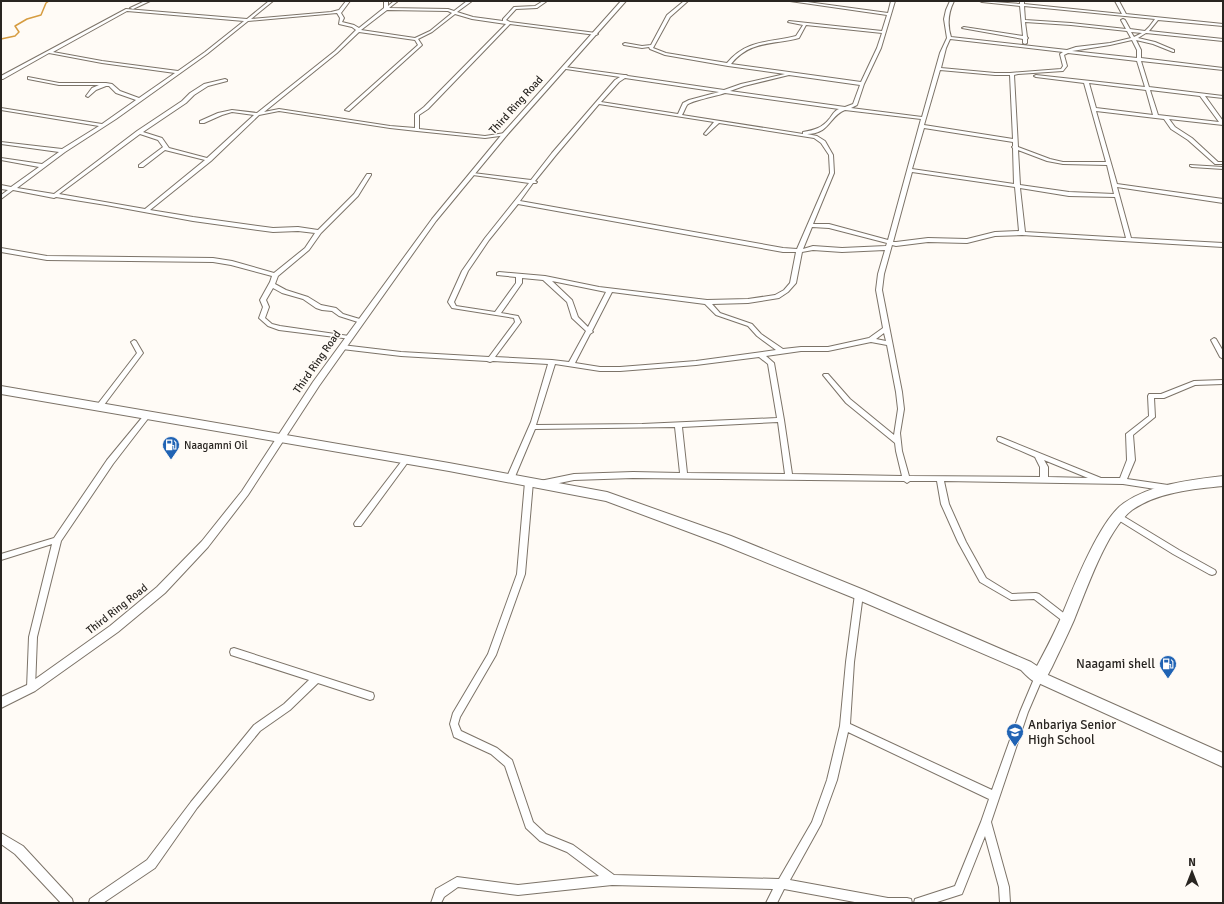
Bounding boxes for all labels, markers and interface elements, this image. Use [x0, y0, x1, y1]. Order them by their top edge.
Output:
street label: Third Ring Road [486, 73, 546, 137]
street label: Third Ring Road [290, 328, 344, 396]
fuel station icon: Naagamni Oil [161, 435, 181, 460]
place label: Naagamni Oil [184, 439, 248, 452]
street label: Third Ring Road [84, 581, 150, 637]
fuel station icon: Naagami shell [1158, 654, 1178, 679]
place label: Naagami shell [1076, 656, 1155, 672]
place label: Anbariya Senior High School [1028, 717, 1116, 748]
school or university icon: Anbariya Senior High School [1005, 722, 1025, 747]
north arrow [1172, 852, 1212, 892]
text: N [1188, 856, 1196, 869]

